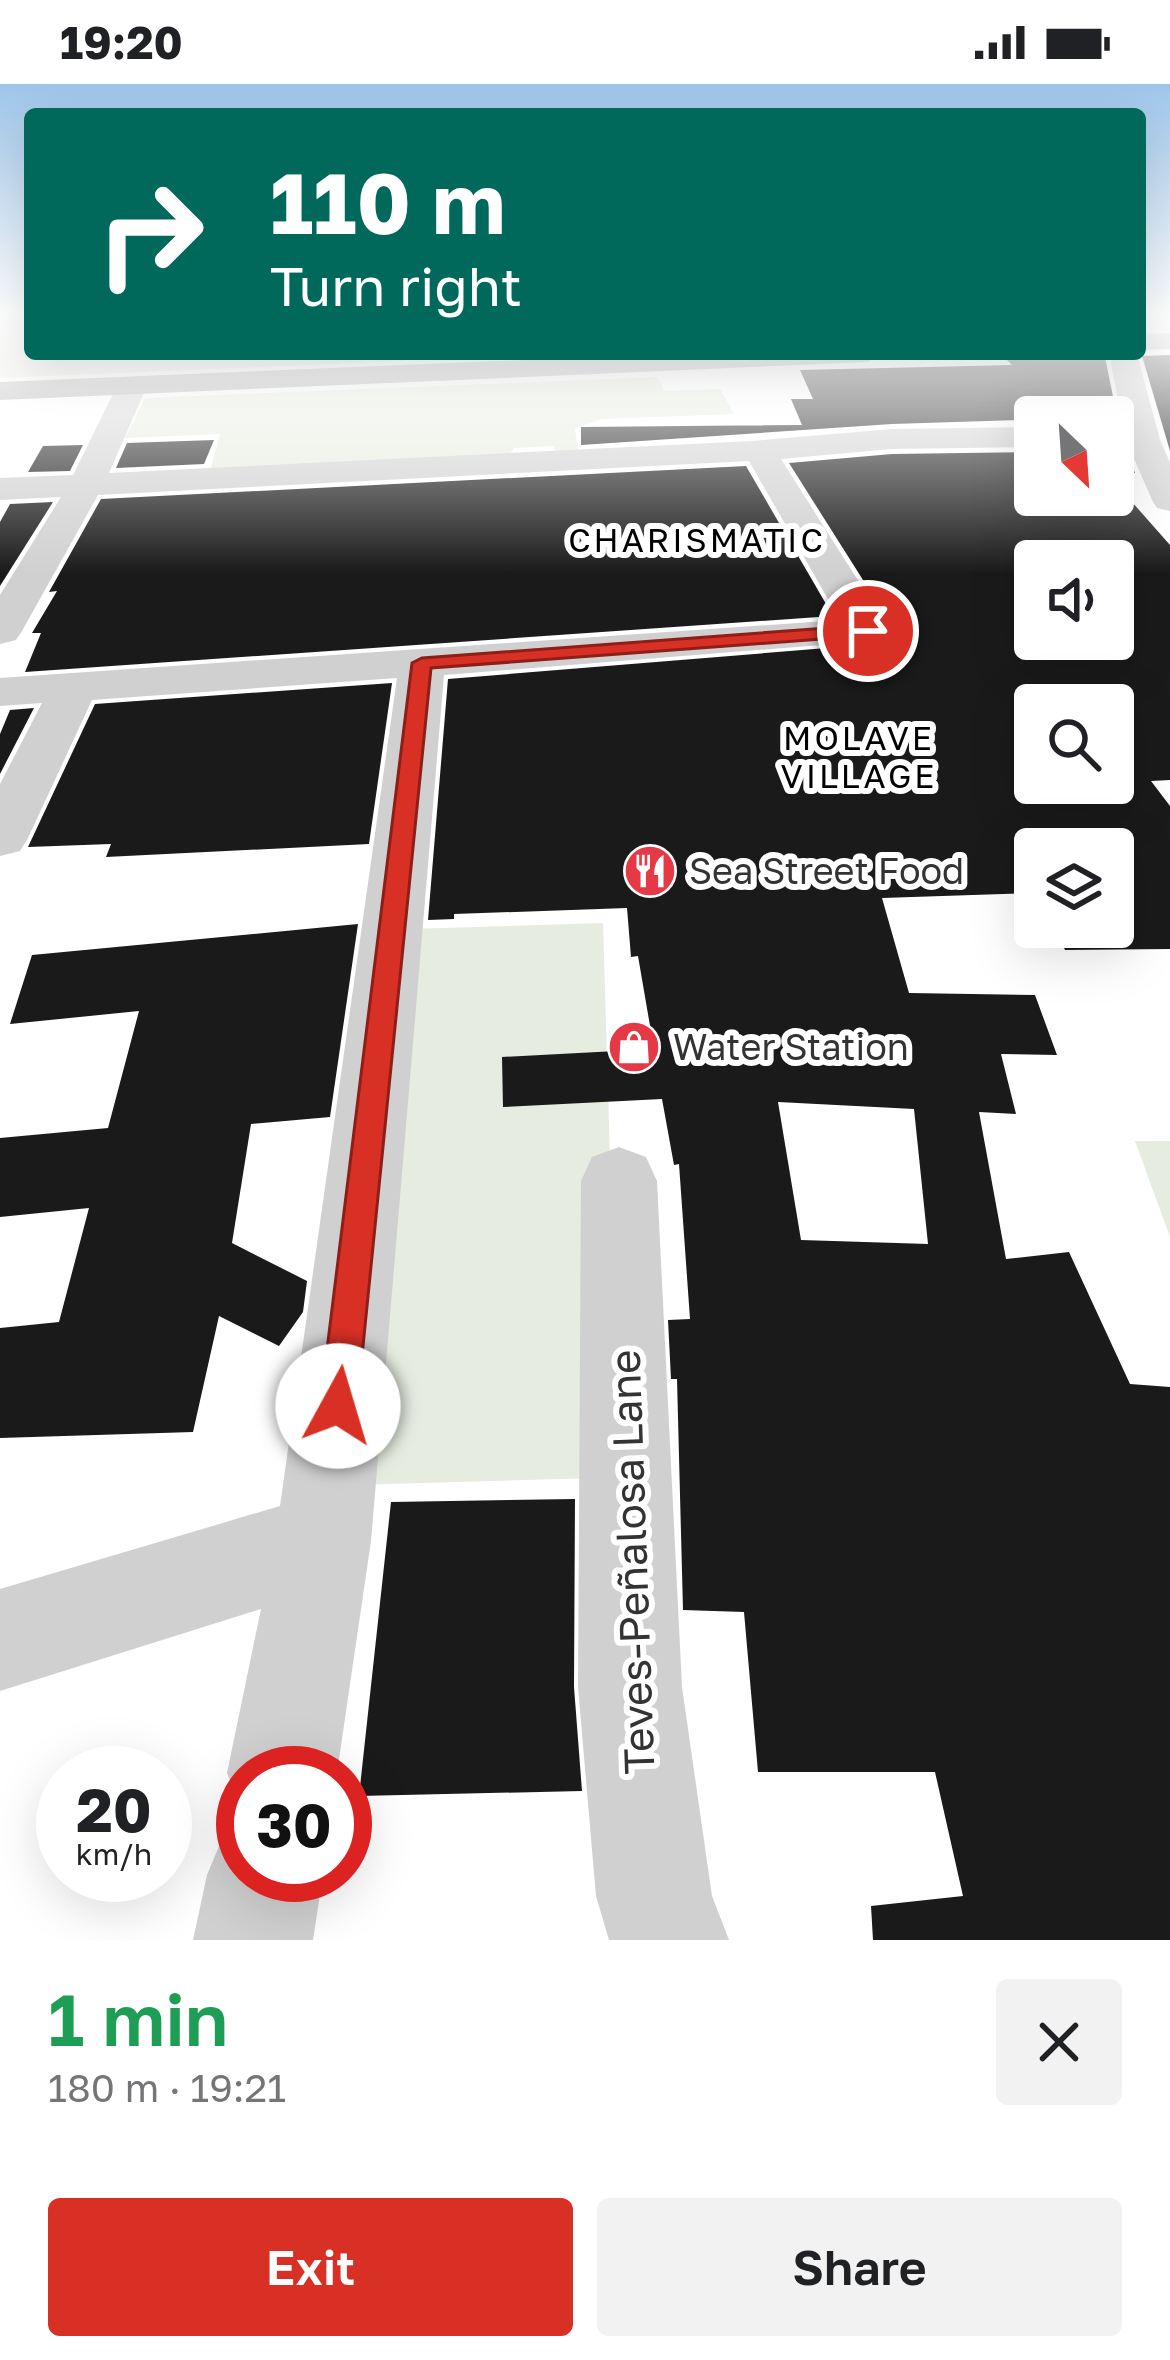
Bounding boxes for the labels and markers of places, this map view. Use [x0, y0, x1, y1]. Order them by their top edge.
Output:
pin [817, 580, 919, 682]
restaurant icon: Sea Street Food [622, 843, 678, 899]
place label: Sea Street Food [689, 849, 964, 892]
shop icon: Water Station [606, 1019, 662, 1075]
place label: Water Station [673, 1025, 909, 1068]

